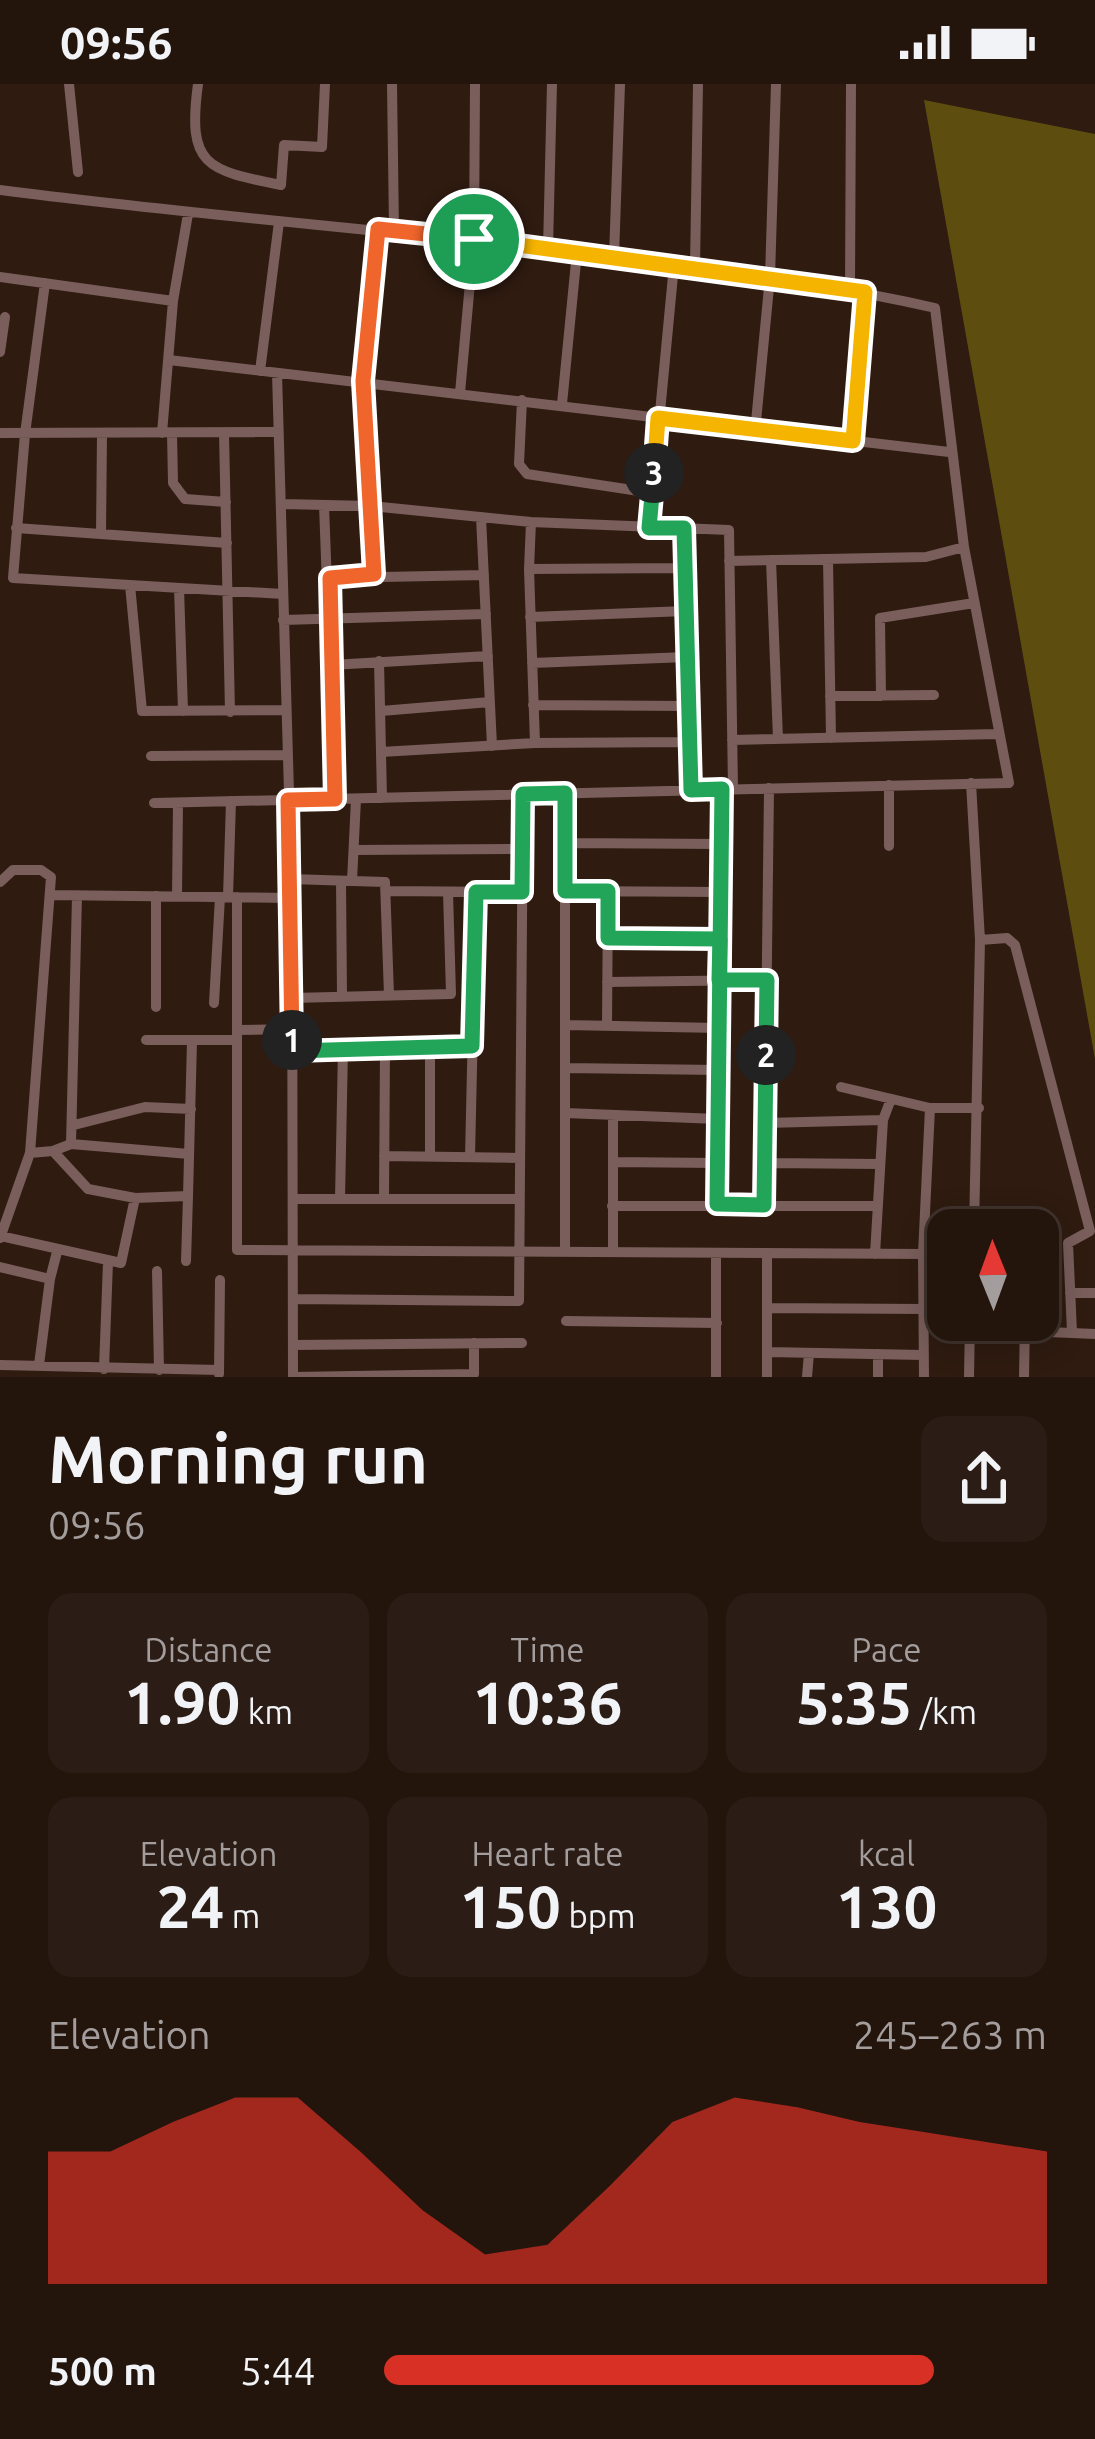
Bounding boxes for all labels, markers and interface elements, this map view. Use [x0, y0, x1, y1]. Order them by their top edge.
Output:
text: 09:56 [60, 17, 173, 68]
pin [423, 188, 525, 290]
icon: arrive [441, 206, 507, 272]
pin: 3 [624, 443, 684, 503]
text: 3 [645, 454, 663, 491]
pin: 1 [262, 1010, 322, 1070]
text: 1 [283, 1021, 301, 1058]
pin: 2 [736, 1025, 796, 1085]
text: 2 [757, 1036, 775, 1073]
north arrow [927, 1209, 1059, 1341]
map controls [927, 1209, 1059, 1341]
button: share [921, 1416, 1047, 1542]
text: Morning run [48, 1421, 428, 1495]
text: 09:56 [48, 1503, 146, 1546]
text: Distance [145, 1631, 272, 1668]
text: Time [511, 1631, 584, 1668]
text: Pace [852, 1631, 921, 1668]
text: 1.90 [124, 1668, 240, 1735]
text: 10:36 [472, 1668, 623, 1735]
text: 5:35 [796, 1668, 912, 1735]
text: km [240, 1693, 293, 1730]
text: /km [912, 1693, 977, 1730]
text: Elevation [140, 1835, 277, 1872]
text: Heart rate [472, 1835, 623, 1872]
text: kcal [858, 1835, 915, 1872]
text: 24 [157, 1872, 224, 1939]
text: 150 [459, 1872, 561, 1939]
text: 130 [836, 1872, 937, 1939]
text: m [224, 1897, 260, 1934]
text: bpm [561, 1897, 636, 1934]
text: Elevation [48, 2013, 211, 2056]
text: 245–263 m [853, 2013, 1047, 2056]
text: 500 m [48, 2349, 157, 2392]
text: 5:44 [240, 2349, 316, 2392]

